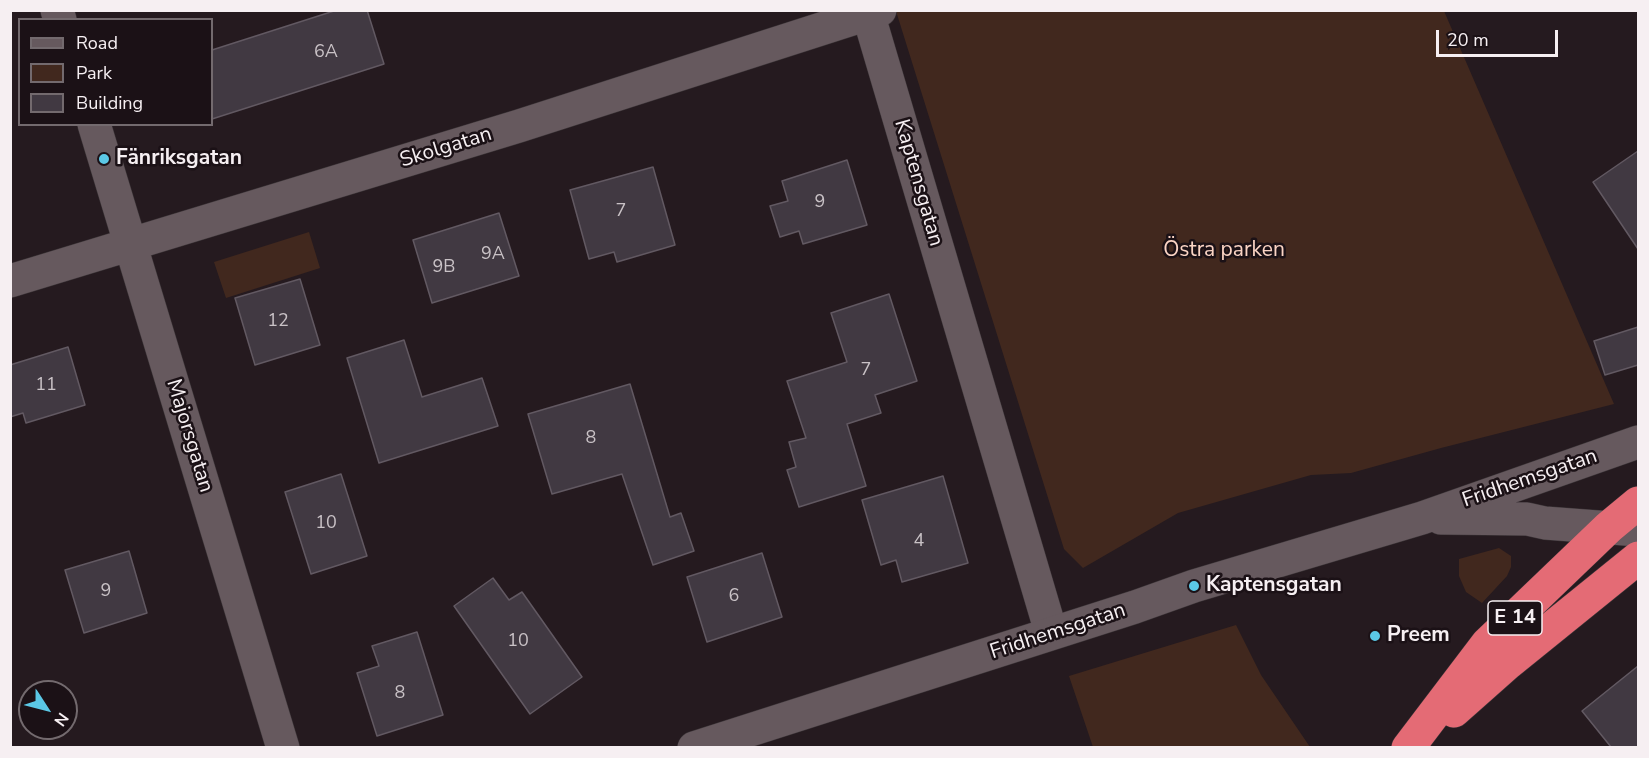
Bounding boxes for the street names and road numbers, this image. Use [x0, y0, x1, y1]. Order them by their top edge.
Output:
street label: Kaptensgatan [888, 117, 948, 249]
street label: Skolgatan [397, 122, 495, 174]
street label: Majorsgatan [160, 376, 218, 496]
street label: Fridhemsgatan [1459, 444, 1601, 514]
street label: Fridhemsgatan [987, 598, 1129, 666]
road number: E 14 [1488, 601, 1542, 635]

